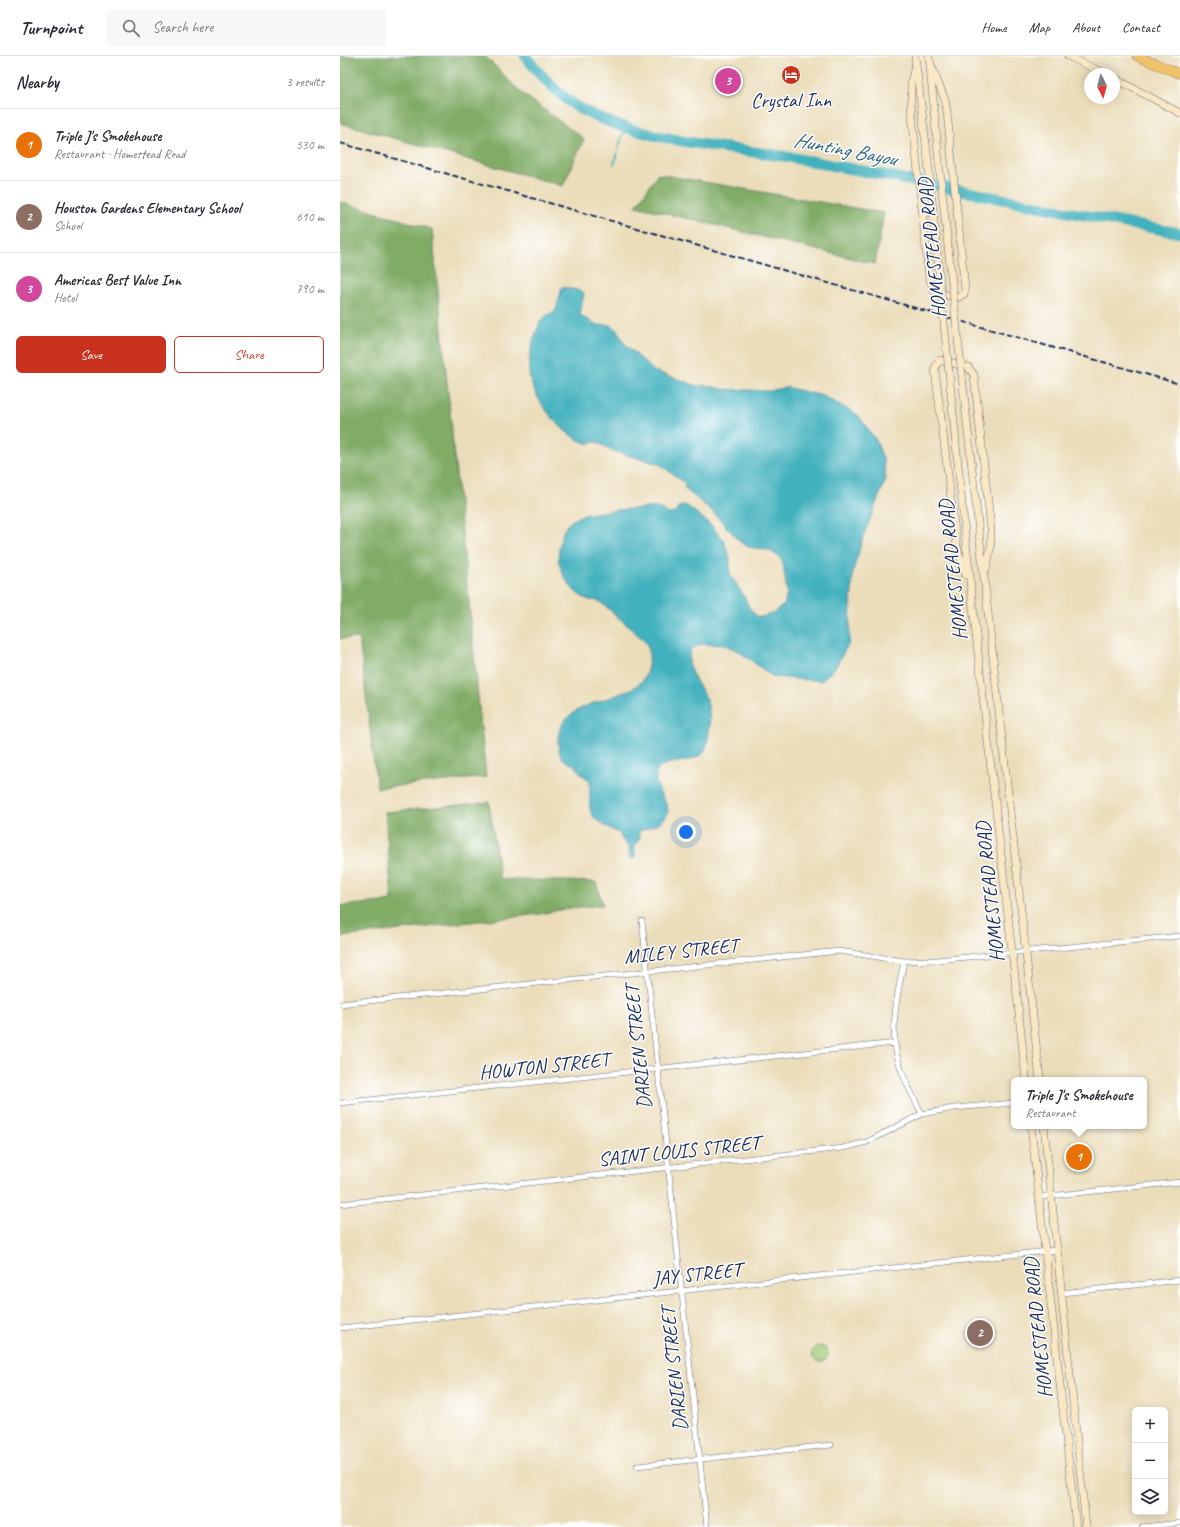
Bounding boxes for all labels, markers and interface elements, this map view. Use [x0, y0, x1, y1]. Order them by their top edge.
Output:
search box [106, 10, 386, 46]
text: Turnpoint [20, 16, 82, 40]
icon: search [120, 17, 142, 39]
text: Search here [152, 18, 214, 37]
text: Home [981, 19, 1007, 36]
text: Map [1029, 19, 1050, 36]
text: About [1072, 19, 1100, 36]
text: Contact [1122, 19, 1160, 36]
hotel icon: Crystal Inn [780, 64, 802, 86]
pin: 3 [715, 66, 741, 96]
north arrow [1084, 68, 1120, 104]
text: Nearby [16, 72, 59, 93]
text: 3 results [286, 74, 324, 90]
place label: Crystal Inn [751, 88, 832, 113]
water label: Hunting Bayou [792, 126, 902, 172]
text: Triple J's Smokehouse [54, 127, 161, 146]
text: 1 [26, 137, 32, 153]
text: 530 m [296, 137, 324, 153]
text: Restaurant · Homestead Road [54, 146, 185, 162]
street label: HOMESTEAD ROAD [912, 175, 952, 319]
text: Houston Gardens Elementary School [54, 199, 241, 218]
text: 2 [26, 209, 32, 225]
text: 610 m [296, 209, 324, 225]
text: School [54, 218, 82, 234]
text: Americas Best Value Inn [54, 271, 181, 290]
text: 3 [26, 281, 32, 297]
text: 790 m [296, 281, 324, 297]
text: Hotel [54, 290, 77, 306]
button: Save [16, 336, 166, 373]
button: Share [174, 336, 324, 373]
street label: HOMESTEAD ROAD [933, 497, 973, 641]
street label: HOMESTEAD ROAD [970, 819, 1010, 963]
your location [676, 822, 696, 842]
street label: MILEY STREET [623, 932, 743, 969]
street label: DARIEN STREET [619, 980, 657, 1110]
street label: HOWTON STREET [478, 1046, 615, 1085]
popup [1011, 1077, 1147, 1129]
text: Triple J's Smokehouse [1025, 1086, 1133, 1105]
text: Restaurant [1025, 1105, 1076, 1121]
street label: SAINT LOUIS STREET [597, 1130, 766, 1172]
pin: 1 [1066, 1142, 1092, 1172]
street label: HOMESTEAD ROAD [1018, 1255, 1058, 1399]
street label: JAY STREET [650, 1256, 747, 1291]
street label: DARIEN STREET [655, 1302, 693, 1432]
pin: 2 [967, 1318, 993, 1348]
map controls [1132, 1407, 1168, 1515]
button: + [1132, 1407, 1168, 1443]
button: − [1132, 1443, 1168, 1479]
button: layers [1132, 1479, 1168, 1515]

